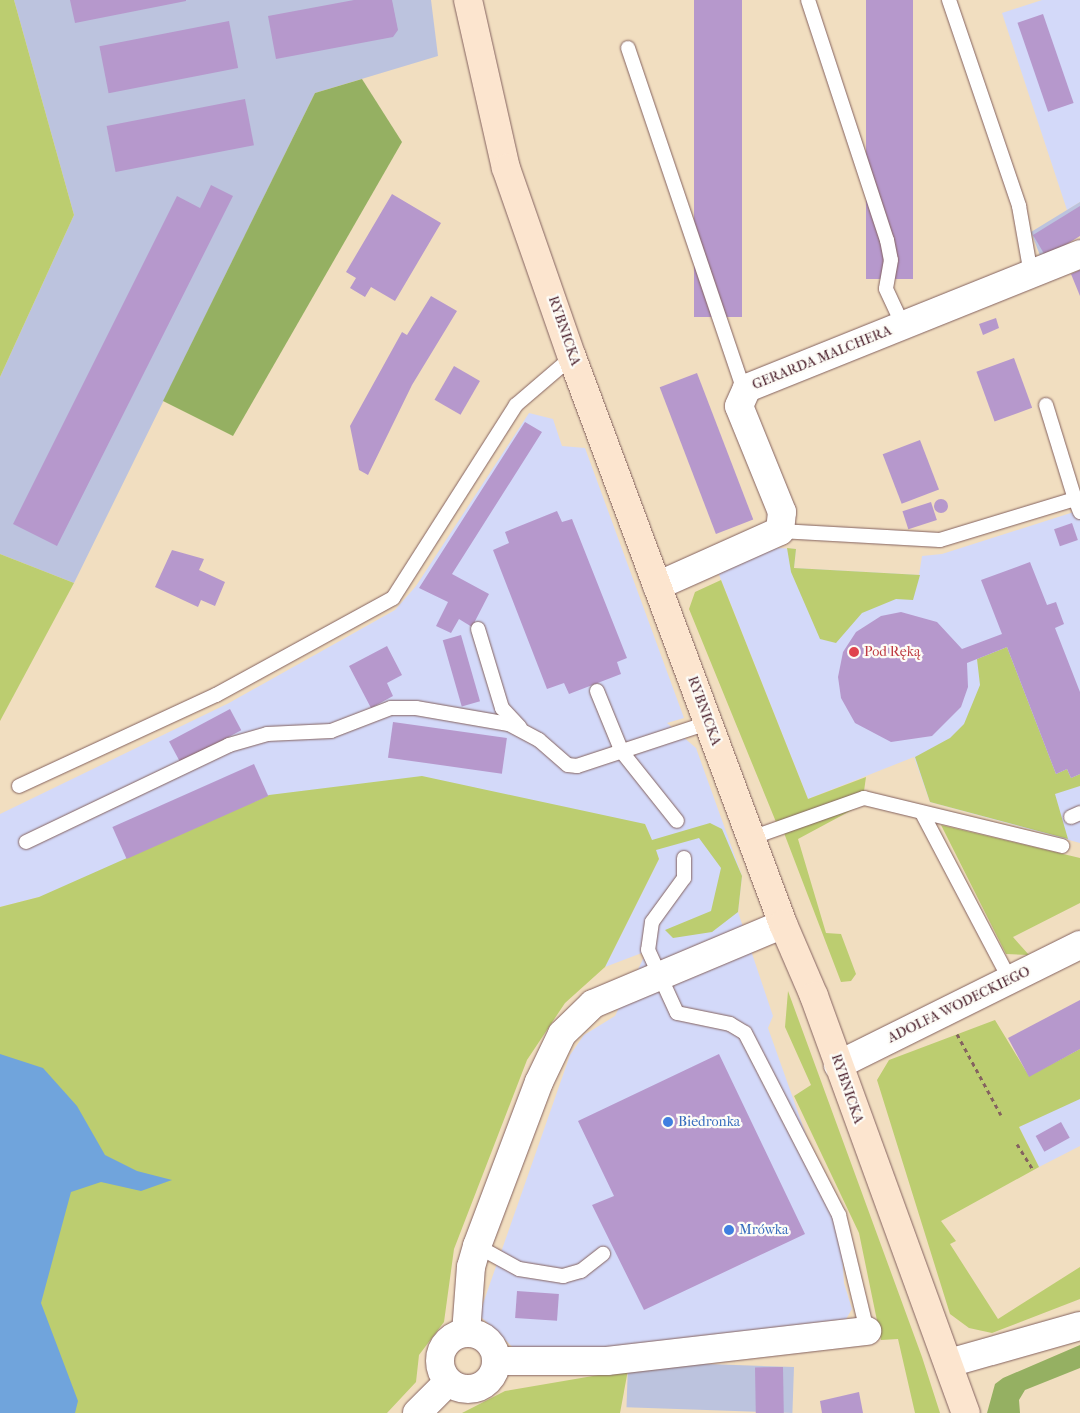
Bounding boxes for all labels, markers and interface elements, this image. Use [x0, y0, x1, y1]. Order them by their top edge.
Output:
street label: RYBNICKA [544, 294, 584, 368]
street label: GERARDA MALCHERA [750, 322, 894, 394]
place label: Pod Ręką [864, 644, 920, 660]
marker: Pod Ręką [848, 646, 860, 658]
street label: RYBNICKA [684, 674, 724, 748]
street label: ADOLFA WODECKIEGO [885, 963, 1033, 1047]
street label: RYBNICKA [827, 1052, 867, 1126]
place label: Biedronka [678, 1114, 740, 1130]
marker: Biedronka [662, 1116, 674, 1128]
place label: Mrówka [739, 1222, 788, 1238]
marker: Mrówka [723, 1224, 735, 1236]

